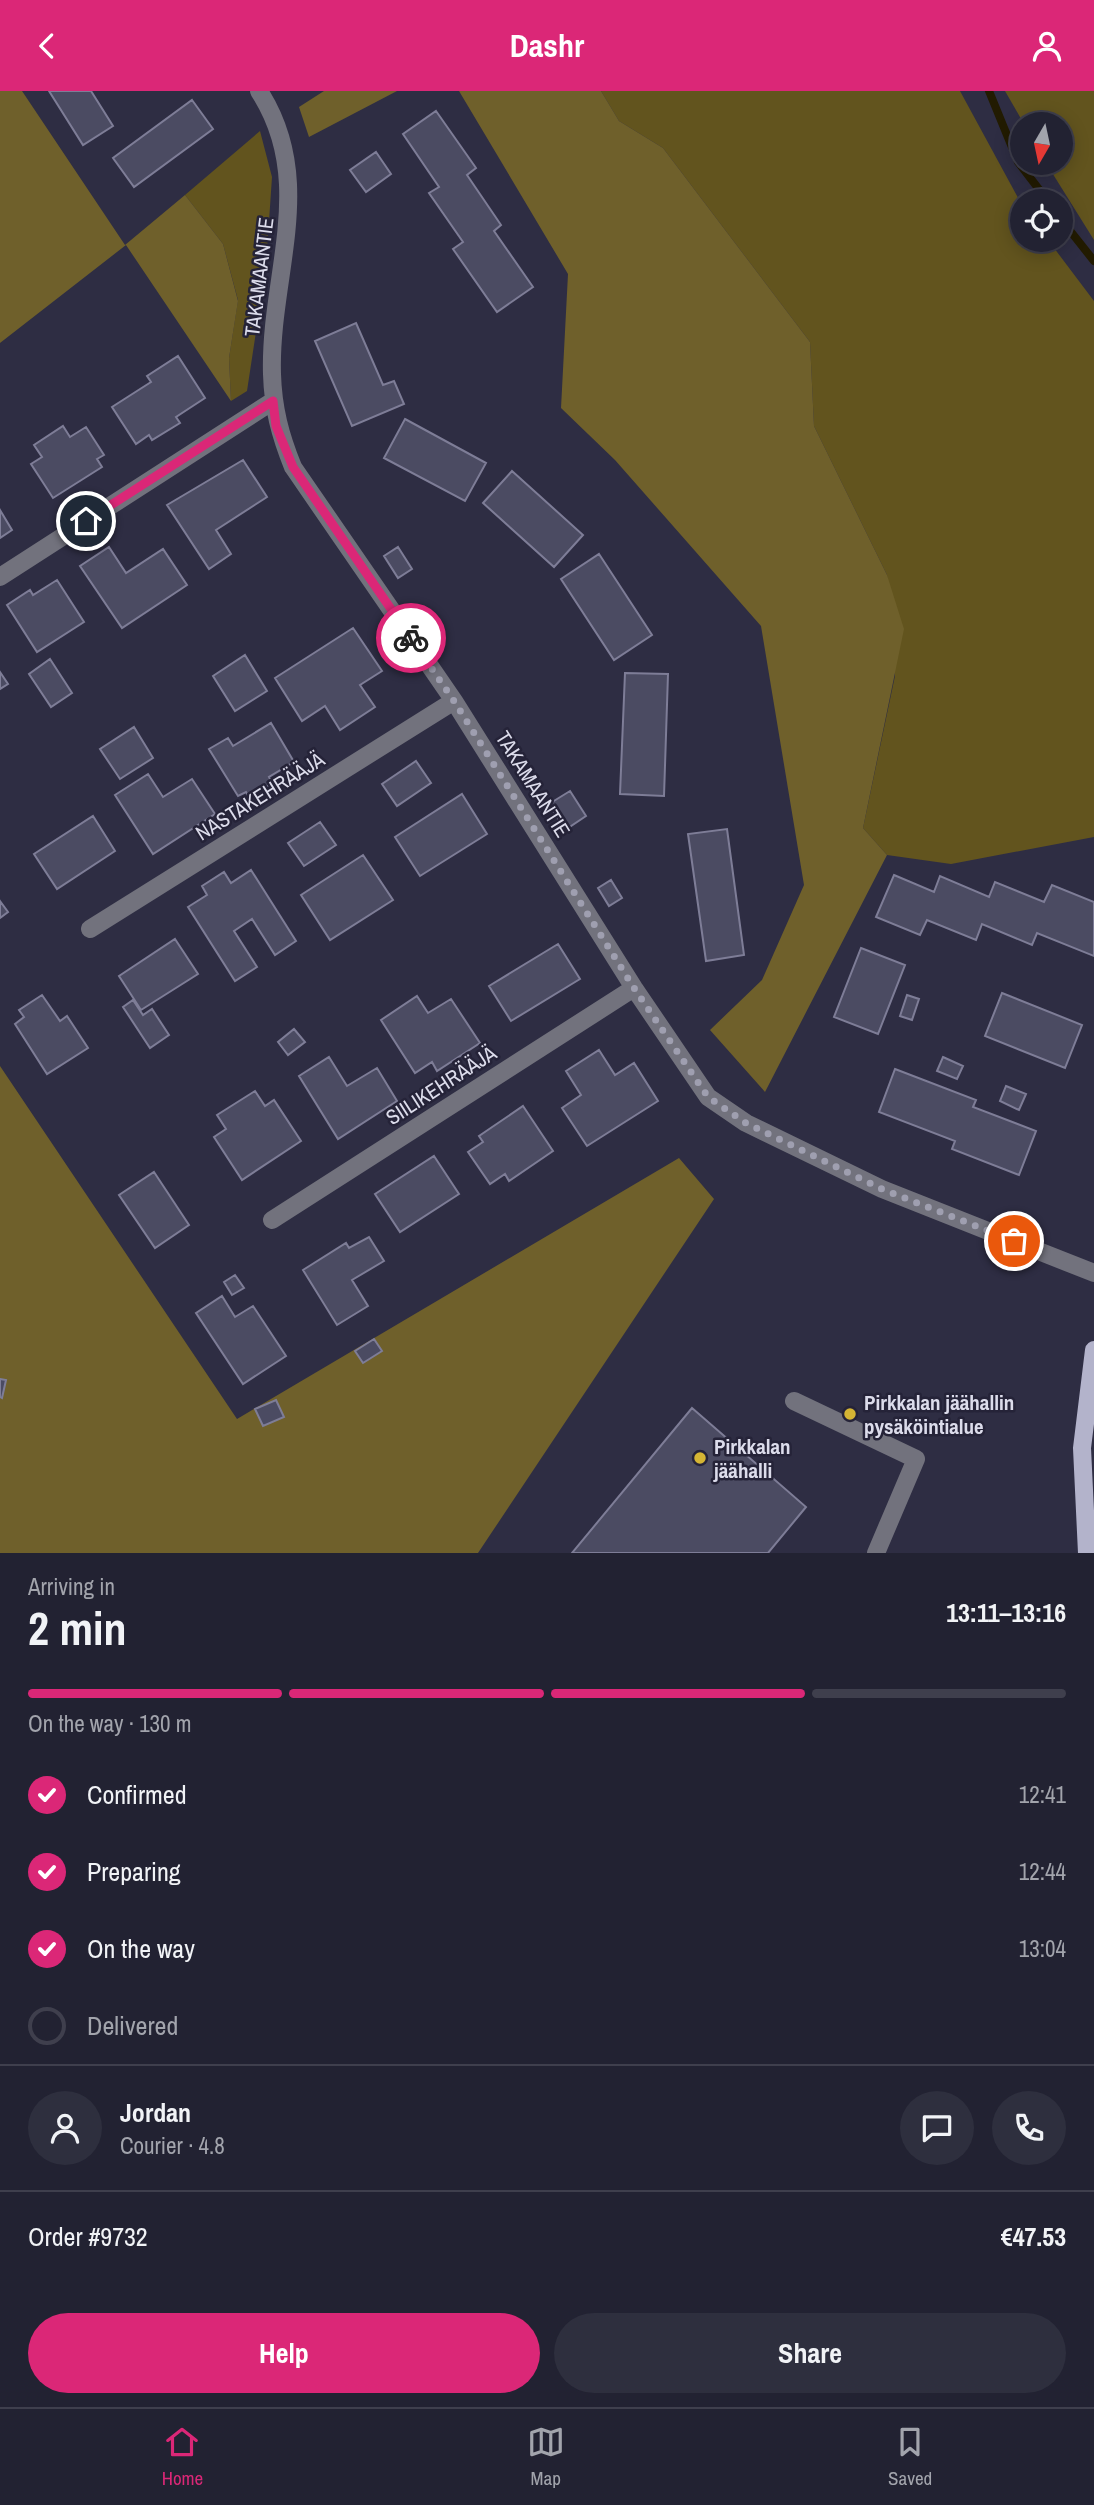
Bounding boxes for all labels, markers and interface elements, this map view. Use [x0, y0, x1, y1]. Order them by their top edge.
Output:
text: Dashr [510, 24, 584, 67]
icon: back [28, 27, 66, 65]
icon: person [1028, 27, 1066, 65]
north arrow [1010, 112, 1073, 175]
map controls [1010, 112, 1073, 252]
button: locate [1010, 189, 1073, 252]
street label: TAKAMAANTIE [237, 216, 281, 338]
pin [56, 491, 116, 551]
icon: home [67, 502, 105, 540]
courier [376, 603, 446, 673]
icon: bike [392, 619, 430, 657]
street label: TAKAMAANTIE [489, 725, 577, 843]
street label: NASTAKEHRÄÄJÄ [190, 744, 330, 847]
street label: SIILIKEHRÄÄJÄ [380, 1038, 502, 1132]
pin [984, 1211, 1044, 1271]
icon: bag [995, 1222, 1033, 1260]
place label: Pirkkalan jäähallin pysäköintialue [864, 1388, 1014, 1441]
marker: Pirkkalan jäähallin pysäköintialue [842, 1406, 858, 1422]
place label: Pirkkalan jäähalli [713, 1432, 791, 1485]
marker: Pirkkalan jäähalli [692, 1450, 708, 1466]
text: Arriving in [28, 1571, 115, 1602]
text: 13:11–13:16 [946, 1595, 1066, 1630]
text: 2 min [28, 1597, 127, 1659]
text: On the way · 130 m [28, 1708, 192, 1739]
icon: check [28, 1776, 66, 1814]
text: Confirmed [87, 1777, 187, 1812]
text: 12:41 [1019, 1779, 1066, 1810]
icon: check [28, 1853, 66, 1891]
text: Preparing [87, 1854, 181, 1889]
text: 12:44 [1019, 1856, 1066, 1887]
icon: check [28, 1930, 66, 1968]
text: On the way [87, 1931, 195, 1966]
text: 13:04 [1019, 1933, 1066, 1964]
text: Delivered [87, 2008, 178, 2043]
button: person [28, 2091, 102, 2165]
button: chat [900, 2091, 974, 2165]
button: phone [992, 2091, 1066, 2165]
text: Jordan [120, 2095, 191, 2130]
text: Courier · 4.8 [120, 2130, 225, 2161]
text: Order #9732 [28, 2219, 148, 2254]
text: €47.53 [1001, 2219, 1066, 2254]
button: Help [28, 2313, 540, 2393]
button: Share [554, 2313, 1066, 2393]
tab: Home [162, 2423, 203, 2491]
tab: Map [527, 2423, 565, 2491]
tab: Saved [888, 2423, 932, 2491]

